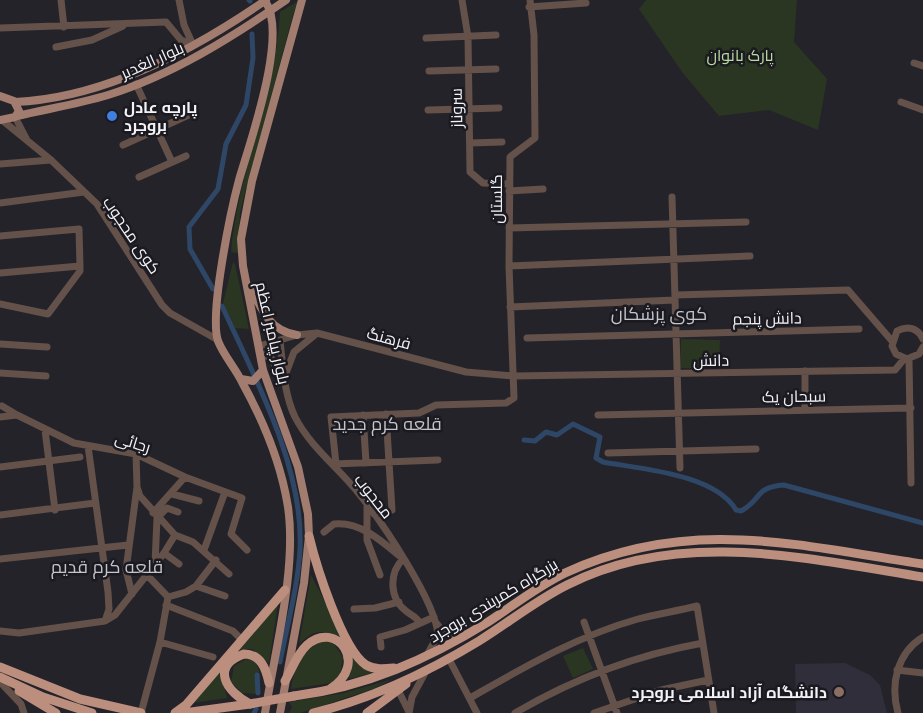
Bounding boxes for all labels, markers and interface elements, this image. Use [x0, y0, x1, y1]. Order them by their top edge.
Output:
street label: بلوار الغدیر [117, 38, 187, 83]
park label: پارک بانوان [706, 46, 774, 67]
street label: سروناز [447, 88, 466, 129]
place label: پارچه عادل بروجرد [124, 98, 197, 135]
marker: پارچه عادل بروجرد [105, 109, 119, 123]
street label: گلستان [487, 174, 507, 224]
street label: کوی محجوب [98, 193, 164, 278]
street label: بلوار پیامبر اعظم [250, 280, 294, 387]
district label: کوی پزشکان [611, 303, 707, 326]
street label: دانش پنجم [732, 308, 802, 331]
street label: فرهنگ [365, 323, 413, 353]
street label: دانش [693, 351, 729, 371]
street label: سبحان یک [762, 386, 826, 408]
district label: قلعه کرم جدید [332, 413, 442, 436]
street label: رجائی [112, 428, 153, 458]
street label: محجوب [350, 470, 397, 522]
street label: بزرگراه کمربندی بروجرد [425, 554, 562, 647]
district label: قلعه کرم قدیم [51, 556, 163, 579]
place label: دانشگاه آزاد اسلامی بروجرد [632, 683, 827, 702]
marker: دانشگاه آزاد اسلامی بروجرد [832, 685, 846, 699]

